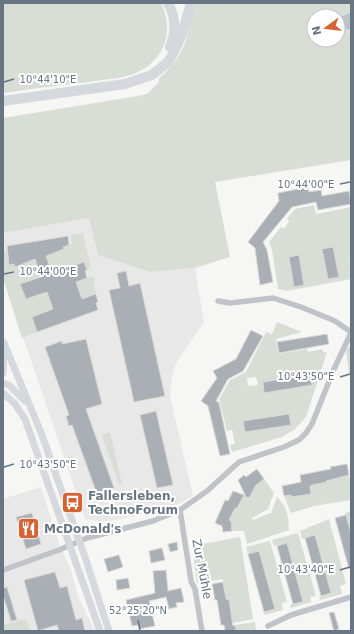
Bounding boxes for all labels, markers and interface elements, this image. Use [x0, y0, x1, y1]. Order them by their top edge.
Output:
north arrow [306, 8, 346, 48]
text: N [309, 24, 324, 37]
text: 10°44'10"E [20, 74, 76, 85]
text: 10°44'00"E [278, 179, 334, 190]
text: 10°44'00"E [20, 266, 76, 277]
text: 10°43'50"E [278, 371, 334, 382]
text: 10°43'50"E [20, 459, 76, 470]
place label: Fallersleben, TechnoForum [88, 489, 178, 517]
bus stop icon: Fallersleben, TechnoForum [59, 490, 85, 516]
restaurant icon: McDonald's [15, 516, 41, 542]
place label: McDonald's [44, 522, 121, 536]
street label: Zur Mühle [189, 538, 215, 600]
text: 10°43'40"E [278, 564, 334, 575]
text: 52°25'20"N [109, 605, 167, 616]

